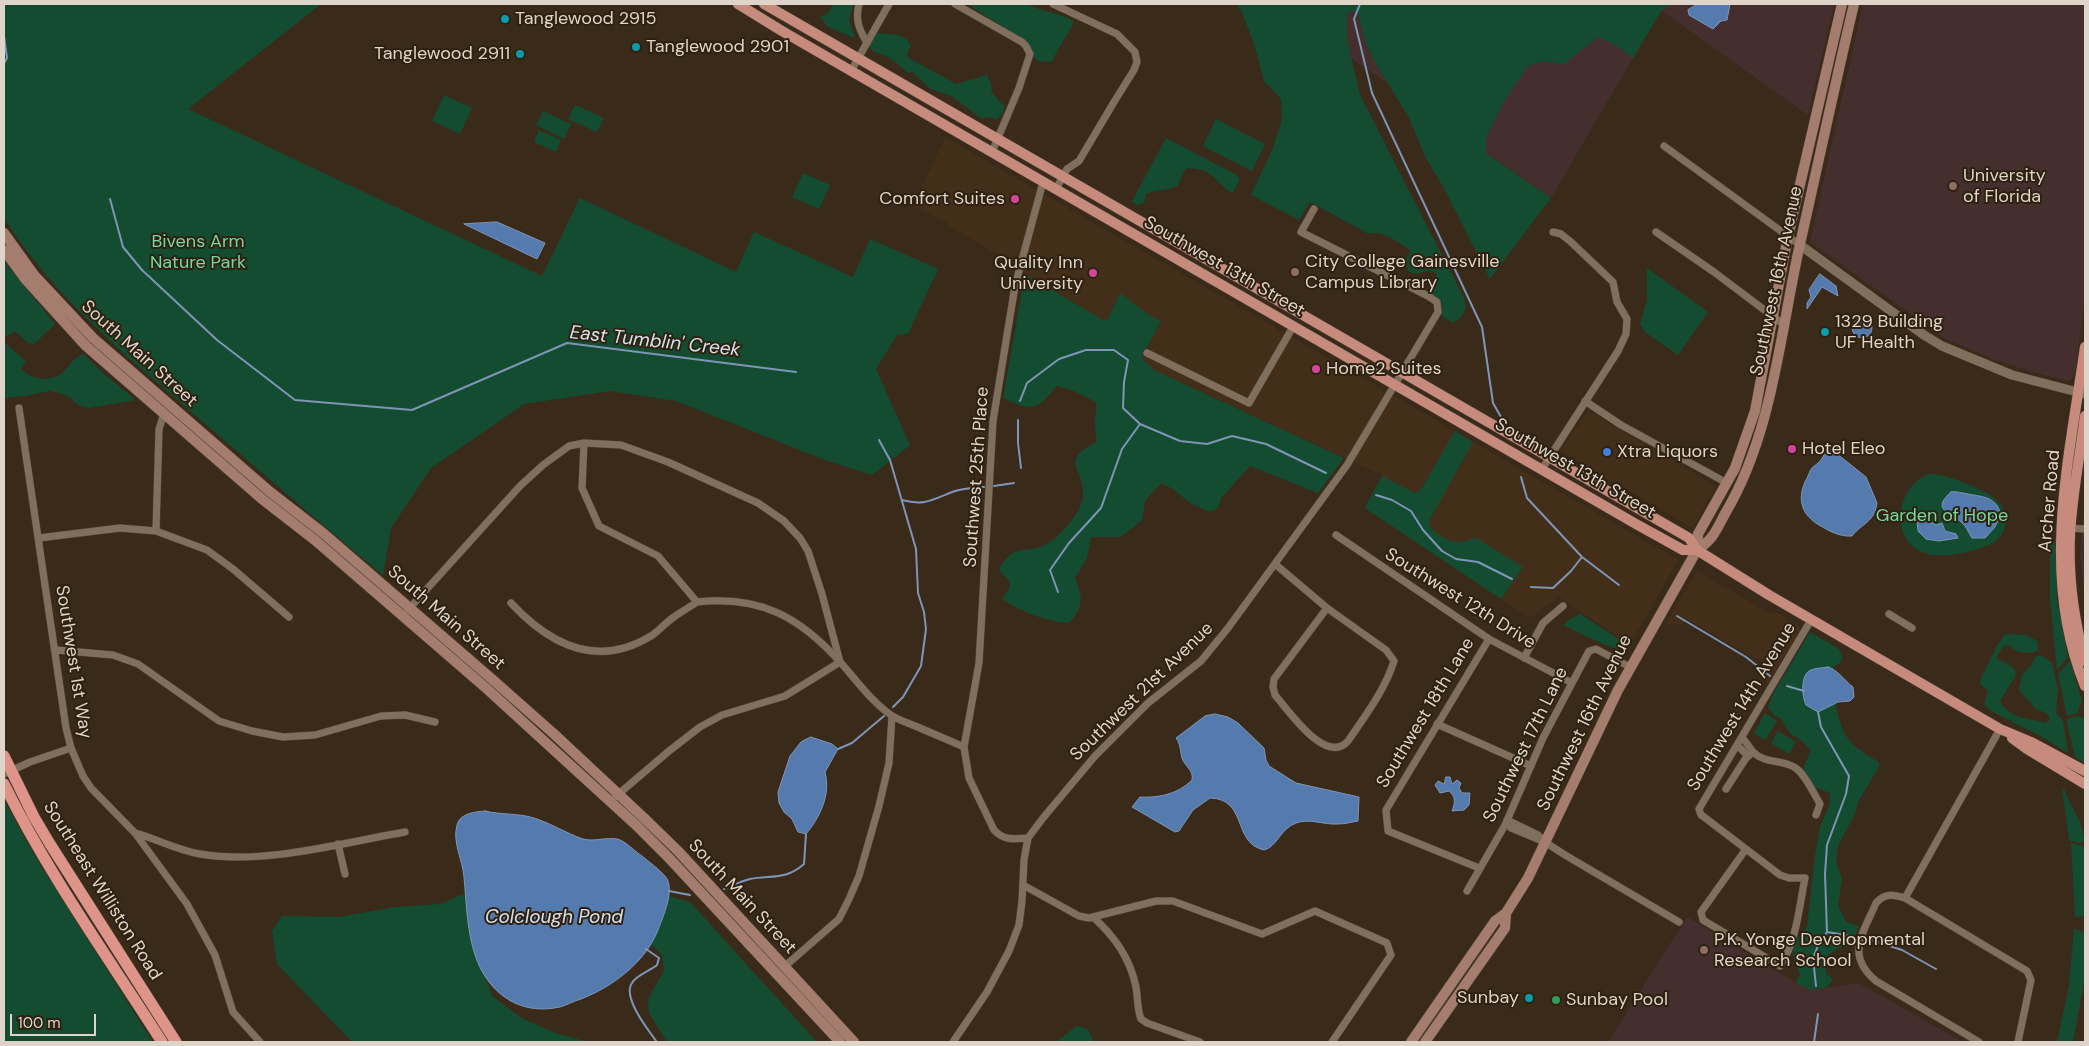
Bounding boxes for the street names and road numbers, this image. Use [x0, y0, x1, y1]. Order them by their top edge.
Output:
street label: Southwest 16th Avenue [1746, 184, 1808, 378]
street label: Southwest 13th Street [1140, 212, 1308, 322]
street label: South Main Street [76, 296, 202, 412]
street label: Southwest 25th Place [960, 386, 994, 568]
street label: Southwest 13th Street [1491, 414, 1659, 524]
street label: Archer Road [2035, 449, 2065, 553]
street label: Southwest 12th Drive [1381, 544, 1539, 654]
street label: South Main Street [383, 561, 509, 675]
street label: Southwest 1st Way [50, 584, 96, 740]
street label: Southwest 21st Avenue [1066, 618, 1218, 766]
street label: Southwest 14th Avenue [1683, 619, 1801, 795]
street label: Southwest 16th Avenue [1533, 631, 1637, 815]
street label: Southwest 18th Lane [1373, 634, 1479, 792]
street label: Southwest 17th Lane [1479, 664, 1573, 826]
street label: Southeast Williston Road [38, 798, 166, 984]
street label: South Main Street [683, 835, 801, 959]

